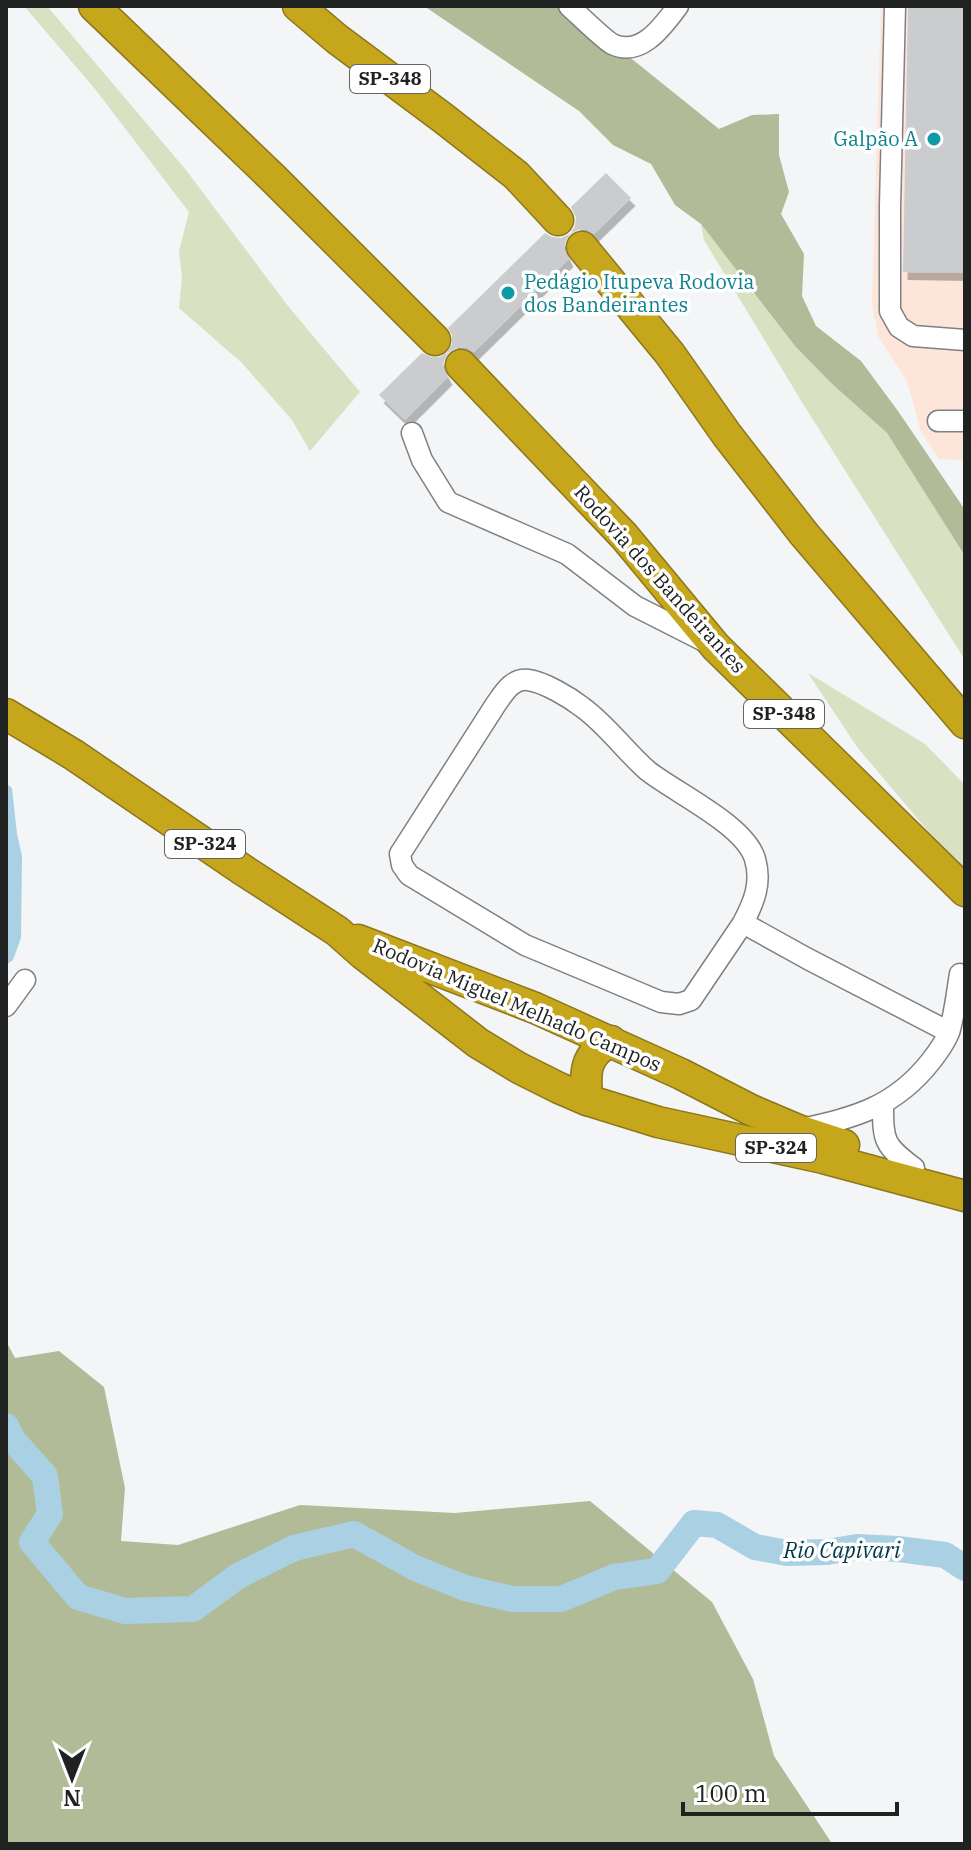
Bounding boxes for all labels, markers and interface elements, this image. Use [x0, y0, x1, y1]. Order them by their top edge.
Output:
road number: SP-348 [350, 65, 430, 93]
place label: Galpão A [833, 125, 918, 152]
marker: Galpão A [925, 130, 943, 148]
place label: Pedágio Itupeva Rodovia dos Bandeirantes [524, 268, 754, 318]
marker: Pedágio Itupeva Rodovia dos Bandeirantes [499, 284, 517, 302]
street label: Rodovia dos Bandeirantes [568, 479, 752, 679]
road number: SP-348 [744, 700, 824, 728]
road number: SP-324 [165, 830, 245, 858]
street label: Rodovia Miguel Melhado Campos [369, 931, 665, 1078]
road number: SP-324 [736, 1134, 816, 1162]
water label: Rio Capivari [782, 1535, 901, 1564]
north arrow [32, 1738, 112, 1818]
scale bar [683, 1766, 897, 1816]
text: 100 m [695, 1777, 767, 1809]
text: N [63, 1784, 81, 1813]

